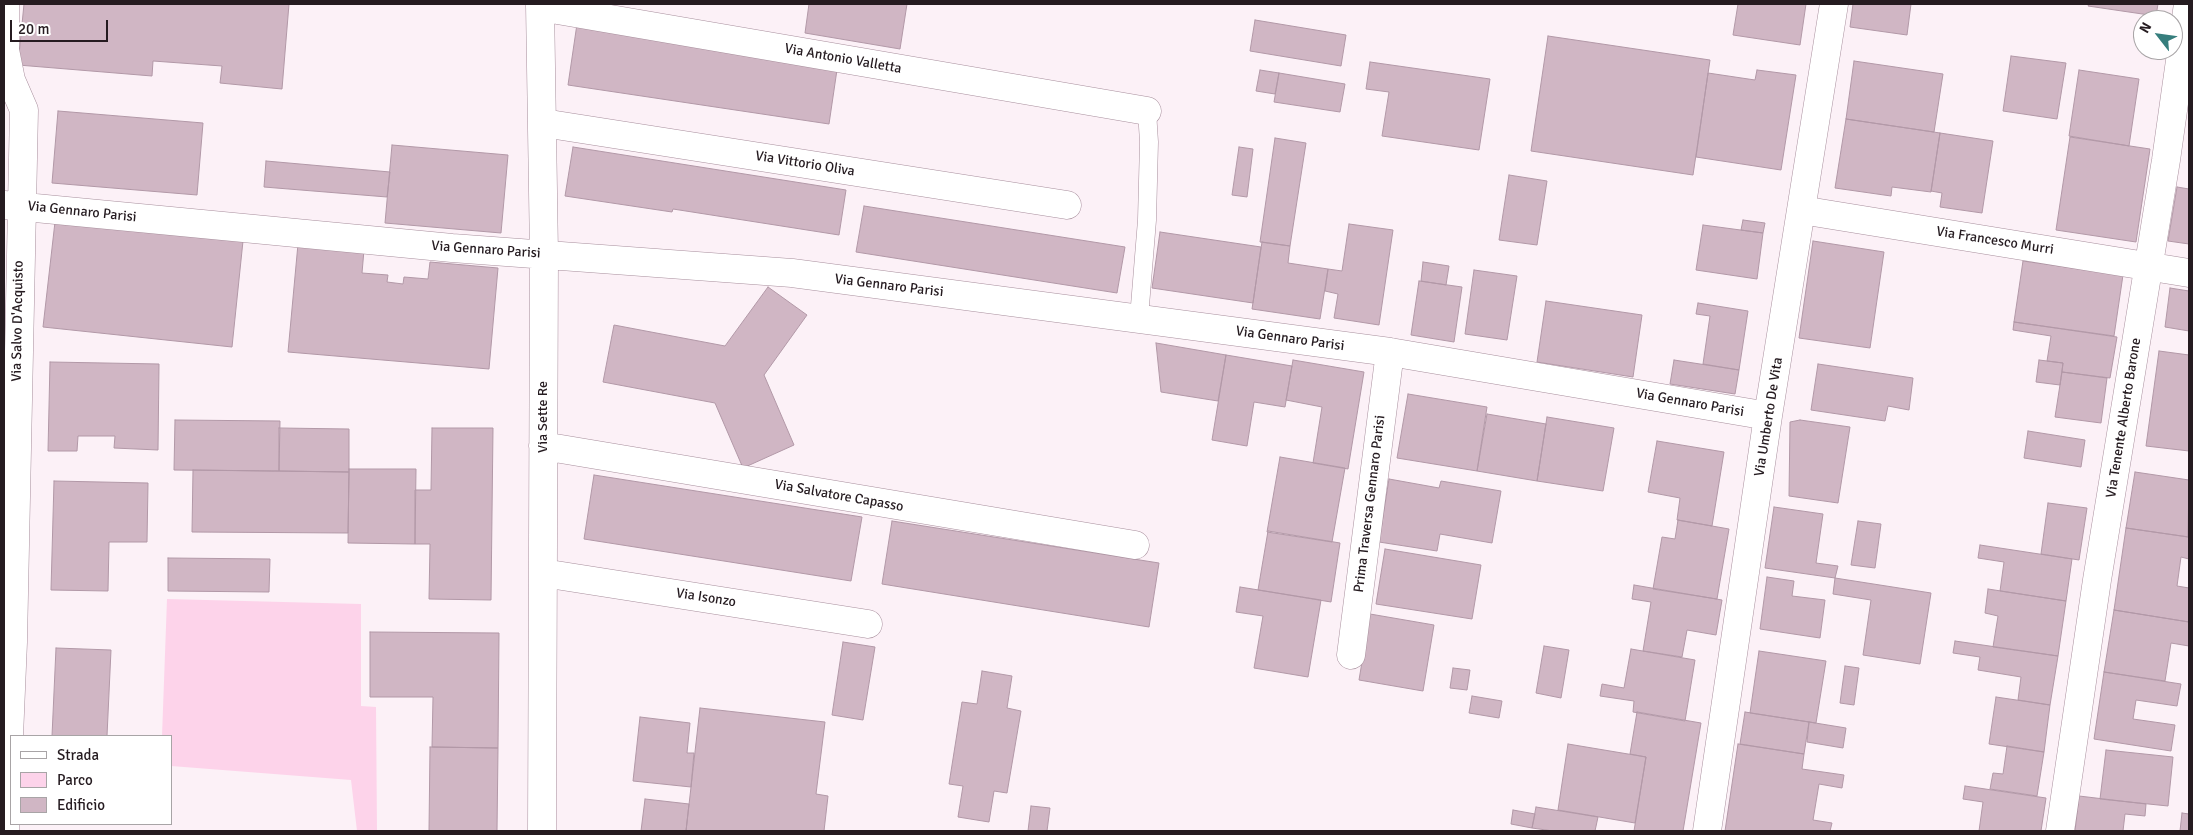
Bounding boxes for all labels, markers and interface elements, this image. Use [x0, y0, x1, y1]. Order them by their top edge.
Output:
scale bar [12, 10, 110, 42]
north arrow [2133, 10, 2183, 60]
text: N [2136, 19, 2155, 36]
text: 20 m [18, 20, 49, 38]
street label: Via Antonio Valletta [783, 40, 903, 78]
street label: Via Vittorio Oliva [754, 148, 856, 180]
street label: Via Gennaro Parisi [27, 198, 137, 226]
street label: Via Francesco Murri [1935, 223, 2055, 259]
street label: Via Gennaro Parisi [431, 238, 541, 262]
street label: Via Salvo D'Acquisto [9, 260, 27, 382]
street label: Via Gennaro Parisi [834, 271, 944, 301]
street label: Via Gennaro Parisi [1235, 323, 1345, 355]
street label: Via Tenente Alberto Barone [2103, 337, 2145, 499]
street label: Via Umberto De Vita [1751, 356, 1787, 478]
street label: Via Sette Re [535, 381, 551, 453]
street label: Via Gennaro Parisi [1635, 385, 1745, 421]
street label: Prima Traversa Gennaro Parisi [1351, 414, 1389, 594]
street label: Via Salvatore Capasso [773, 476, 905, 516]
street label: Via Isonzo [675, 585, 737, 611]
legend [10, 735, 172, 825]
text: Strada [57, 746, 99, 764]
text: Parco [57, 771, 93, 789]
text: Edificio [57, 796, 105, 814]

